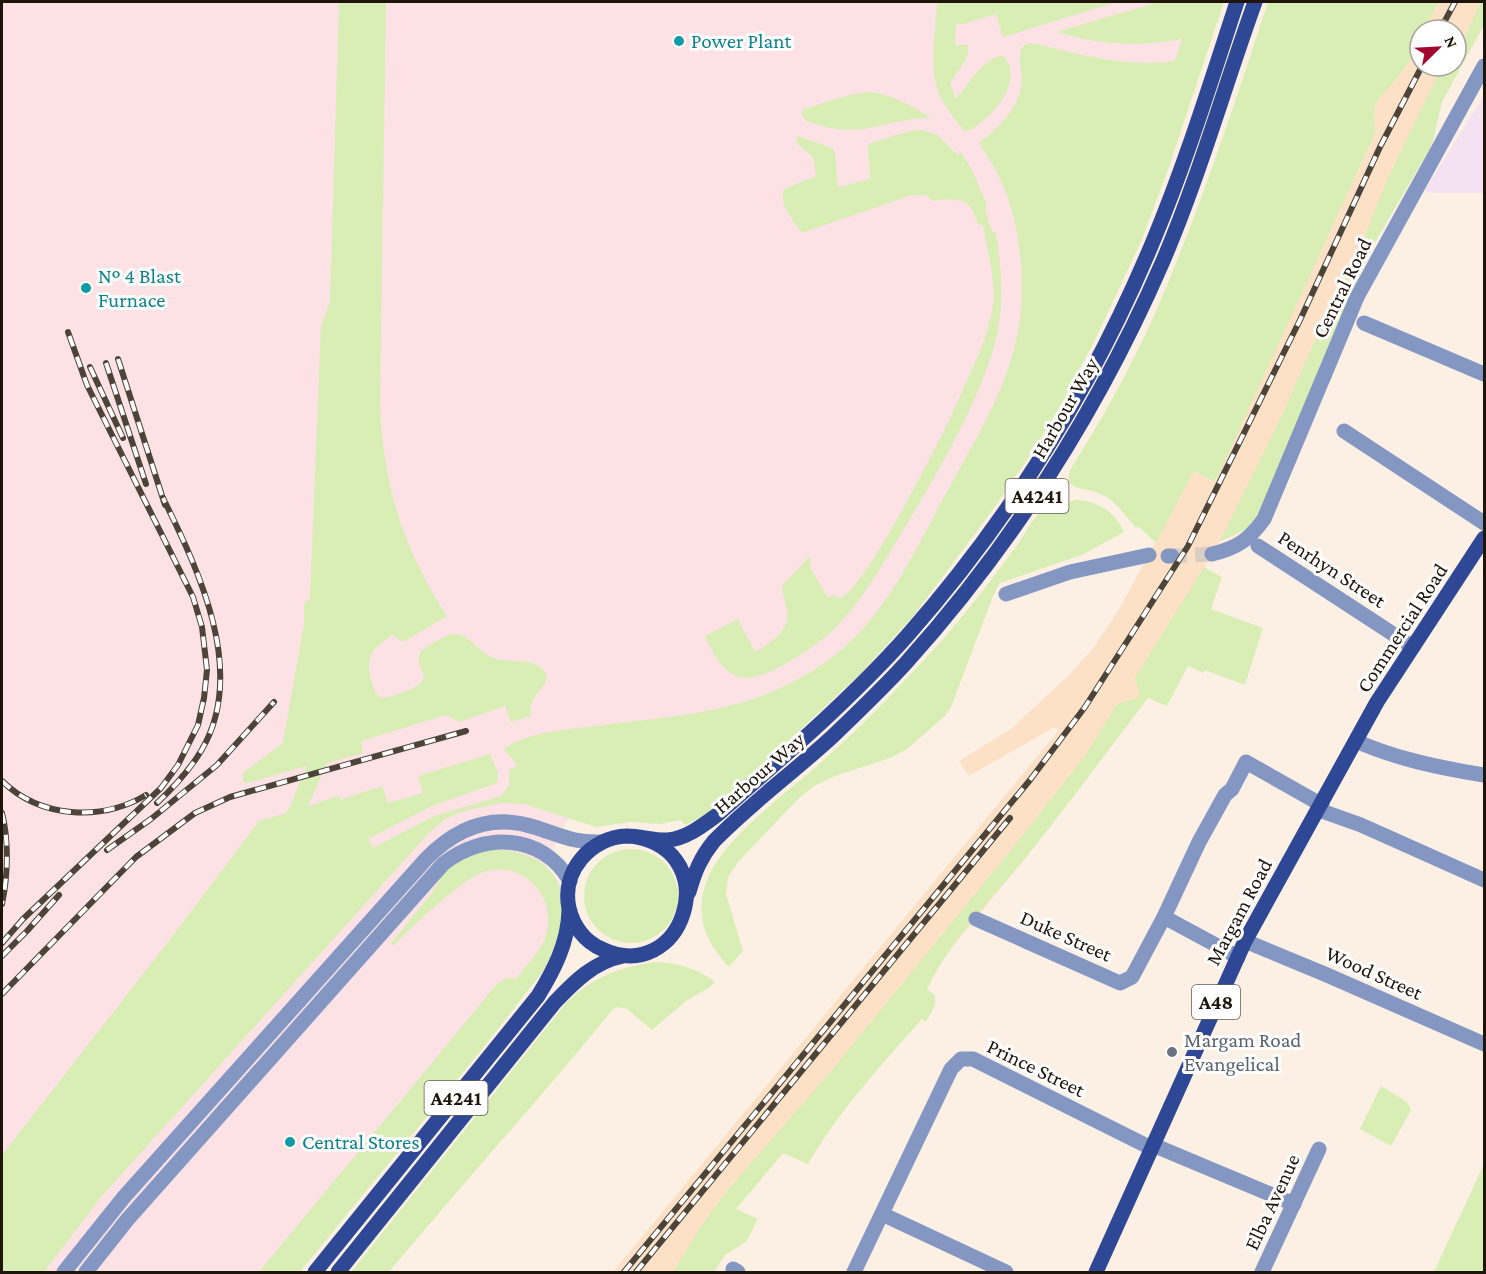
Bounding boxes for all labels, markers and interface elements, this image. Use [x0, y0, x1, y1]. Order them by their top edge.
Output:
north arrow [1408, 18, 1468, 78]
place label: Power Plant [691, 29, 792, 53]
marker: Power Plant [672, 34, 686, 48]
text: N [1441, 34, 1461, 51]
street label: Central Road [1307, 234, 1377, 342]
place label: Nº 4 Blast Furnace [98, 264, 182, 312]
marker: Nº 4 Blast Furnace [79, 281, 93, 295]
street label: Harbour Way [1027, 353, 1104, 463]
road number: A4241 [1006, 479, 1068, 513]
street label: Penrhyn Street [1274, 525, 1391, 613]
street label: Commercial Road [1351, 559, 1453, 697]
street label: Harbour Way [709, 727, 809, 819]
street label: Margam Road [1201, 855, 1277, 969]
street label: Duke Street [1017, 905, 1116, 967]
street label: Wood Street [1322, 941, 1427, 1005]
road number: A48 [1192, 985, 1240, 1019]
place label: Margam Road Evangelical [1184, 1028, 1301, 1076]
street label: Prince Street [983, 1034, 1090, 1102]
marker: Margam Road Evangelical [1165, 1045, 1179, 1059]
road number: A4241 [424, 1081, 488, 1115]
place label: Central Stores [302, 1130, 420, 1154]
marker: Central Stores [283, 1135, 297, 1149]
street label: Elba Avenue [1239, 1150, 1305, 1254]

